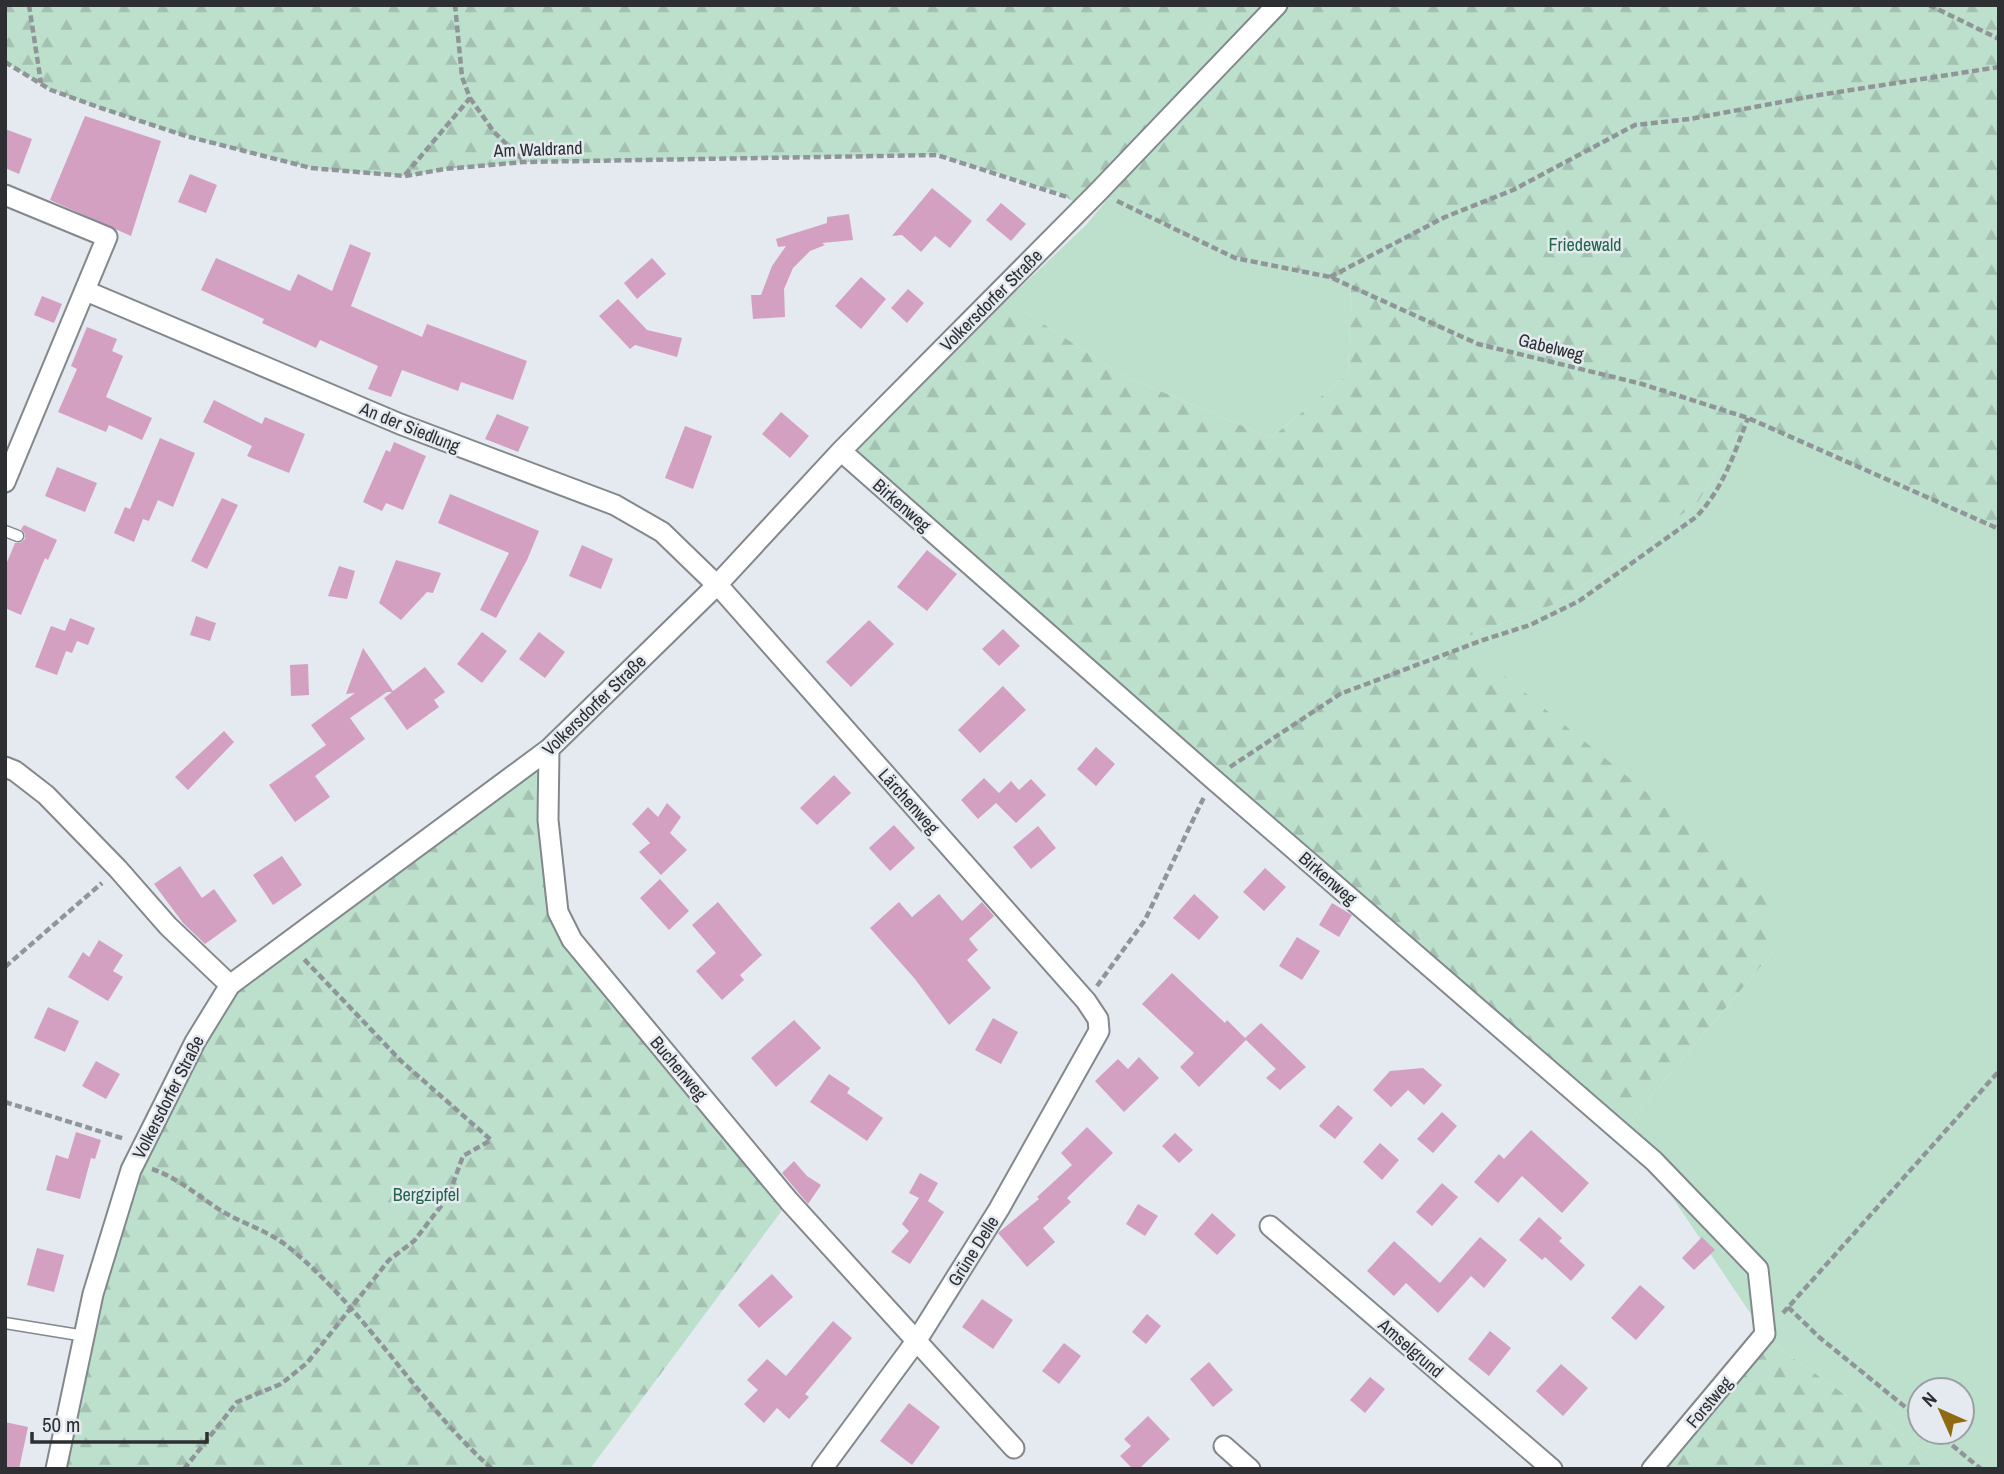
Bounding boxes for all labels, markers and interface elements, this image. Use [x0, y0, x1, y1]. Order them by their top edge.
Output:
street label: Am Waldrand [492, 135, 583, 163]
park label: Friedewald [1548, 232, 1622, 257]
street label: Volkersdorfer Straße [934, 243, 1048, 357]
street label: Gabelweg [1516, 327, 1587, 367]
street label: An der Siedlung [355, 395, 464, 459]
street label: Birkenweg [867, 473, 937, 538]
street label: Volkersdorfer Straße [537, 649, 651, 761]
street label: Lärchenweg [873, 763, 946, 840]
street label: Birkenweg [1293, 846, 1363, 911]
street label: Buchenweg [645, 1030, 714, 1106]
street label: Volkersdorfer Straße [126, 1031, 210, 1163]
park label: Bergzipfel [393, 1182, 459, 1207]
street label: Grüne Delle [942, 1211, 1004, 1291]
street label: Amselgrund [1372, 1312, 1449, 1383]
street label: Forstweg [1680, 1370, 1738, 1433]
north arrow [1906, 1376, 1976, 1446]
text: N [1916, 1386, 1942, 1412]
scale bar [32, 1400, 206, 1444]
text: 50 m [42, 1410, 80, 1439]

